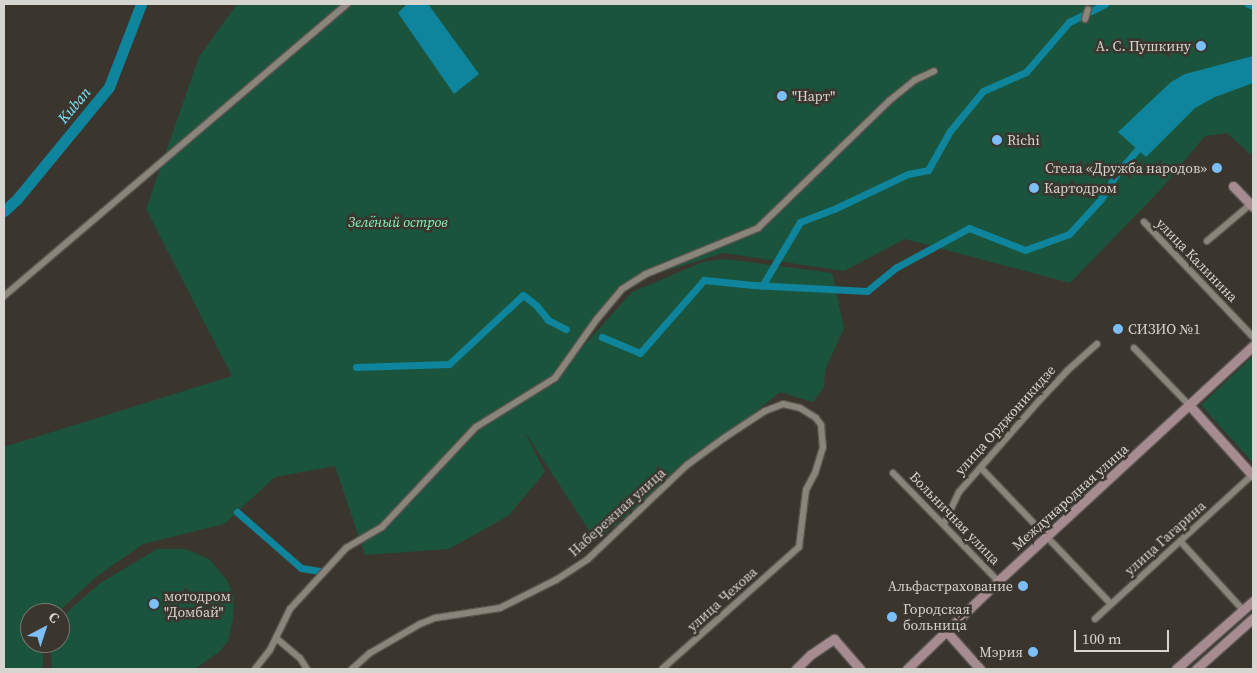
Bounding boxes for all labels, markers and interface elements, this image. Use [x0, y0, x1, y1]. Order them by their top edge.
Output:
place label: А. С. Пушкину [1096, 38, 1191, 54]
marker: А. С. Пушкину [1195, 40, 1207, 52]
water label: Kuban [54, 83, 94, 127]
place label: "Нарт" [792, 88, 835, 104]
marker: "Нарт" [776, 90, 788, 102]
place label: Richi [1007, 132, 1040, 148]
marker: Richi [991, 134, 1003, 146]
place label: Стела «Дружба народов» [1045, 160, 1207, 176]
marker: Стела «Дружба народов» [1211, 162, 1223, 174]
place label: Картодром [1044, 180, 1117, 196]
marker: Картодром [1028, 182, 1040, 194]
park label: Зелёный остров [348, 214, 448, 230]
street label: улица Калинина [1153, 215, 1241, 305]
place label: СИЗИО №1 [1128, 321, 1200, 337]
marker: СИЗИО №1 [1112, 323, 1124, 335]
street label: улица Орджоникидзе [951, 362, 1059, 478]
street label: Международная улица [1008, 440, 1132, 554]
street label: Набережная улица [565, 464, 669, 560]
street label: Больничная улица [906, 468, 1004, 568]
street label: улица Гагарина [1121, 497, 1209, 579]
street label: улица Чехова [684, 563, 760, 635]
place label: Альфастрахование [888, 578, 1013, 594]
marker: Альфастрахование [1017, 580, 1029, 592]
place label: мотодром "Домбай" [164, 588, 231, 620]
marker: мотодром "Домбай" [148, 598, 160, 610]
place label: Городская больница [903, 601, 970, 634]
north arrow [20, 603, 70, 653]
text: С [44, 607, 64, 628]
marker: Городская больница [885, 610, 899, 624]
scale bar [1077, 620, 1172, 652]
text: 100 m [1082, 628, 1122, 649]
place label: Мэрия [979, 644, 1023, 660]
marker: Мэрия [1027, 646, 1039, 658]

